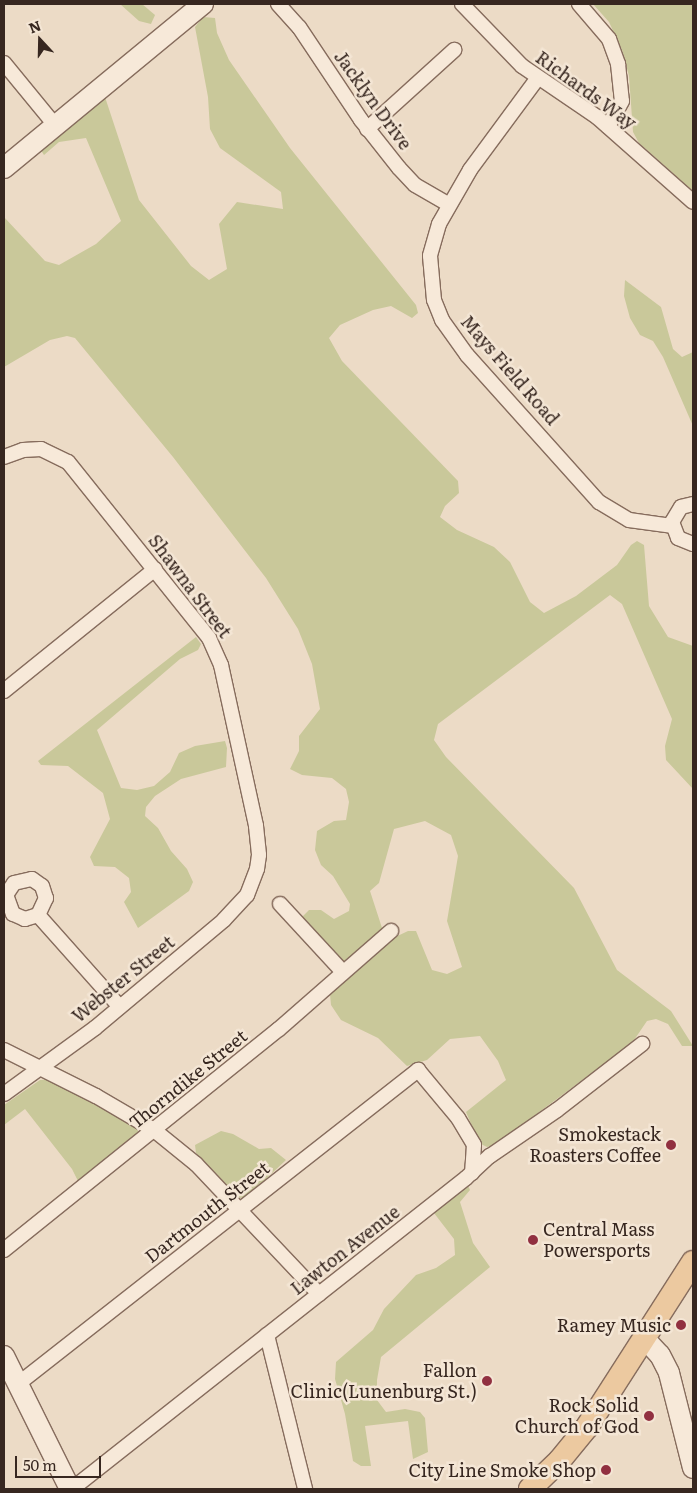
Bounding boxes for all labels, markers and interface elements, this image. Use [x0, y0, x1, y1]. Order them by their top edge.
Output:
north arrow [15, 15, 65, 65]
text: N [26, 15, 44, 37]
street label: Jacklyn Drive [330, 46, 416, 154]
street label: Richards Way [532, 46, 640, 134]
street label: Mays Field Road [457, 311, 563, 429]
street label: Shawna Street [144, 530, 236, 642]
street label: Webster Street [67, 931, 179, 1027]
street label: Thorndike Street [125, 1025, 251, 1133]
place label: Smokestack Roasters Coffee [529, 1124, 661, 1166]
marker: Smokestack Roasters Coffee [665, 1139, 677, 1151]
street label: Dartmouth Street [141, 1157, 273, 1267]
street label: Lawton Avenue [286, 1201, 404, 1299]
place label: Central Mass Powersports [543, 1219, 654, 1262]
marker: Central Mass Powersports [527, 1234, 539, 1246]
place label: Ramey Music [557, 1314, 671, 1336]
marker: Ramey Music [675, 1319, 687, 1331]
place label: Fallon Clinic(Lunenburg St.) [291, 1360, 477, 1402]
marker: Fallon Clinic(Lunenburg St.) [481, 1375, 493, 1387]
place label: Rock Solid Church of God [515, 1395, 639, 1438]
marker: Rock Solid Church of God [643, 1410, 655, 1422]
scale bar [18, 1446, 104, 1478]
text: 50 m [23, 1453, 57, 1476]
place label: City Line Smoke Shop [408, 1459, 596, 1481]
marker: City Line Smoke Shop [600, 1464, 612, 1476]

